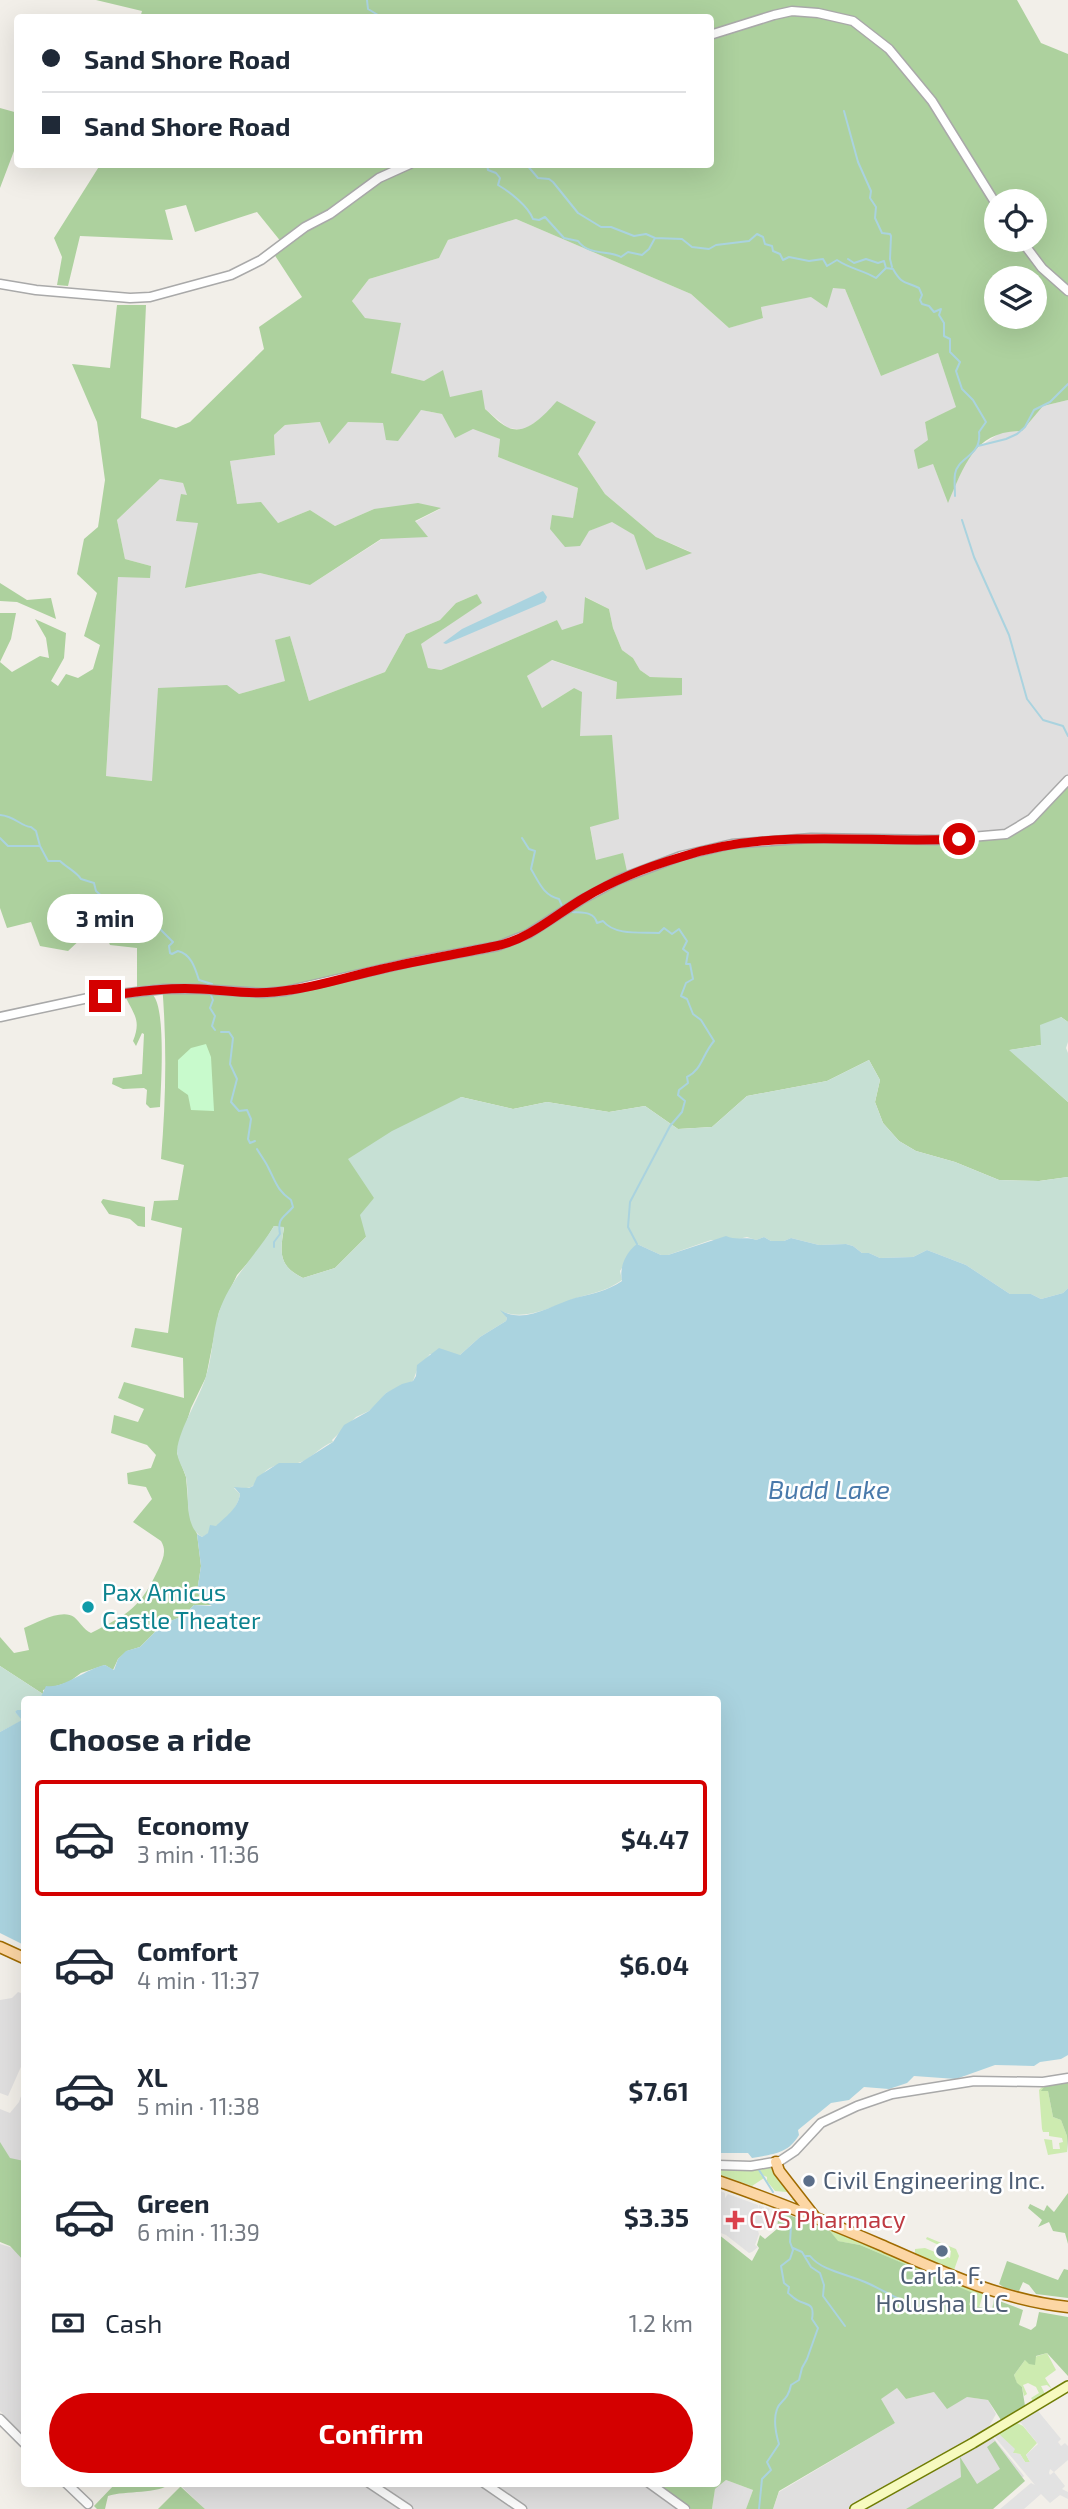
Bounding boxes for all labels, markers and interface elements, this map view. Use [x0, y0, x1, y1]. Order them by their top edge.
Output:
text: Sand Shore Road [84, 43, 291, 74]
text: Sand Shore Road [84, 110, 291, 141]
map controls [984, 189, 1047, 329]
button: locate [984, 189, 1047, 252]
button: layers [984, 266, 1047, 329]
route start [943, 823, 975, 855]
callout: 3 min [47, 894, 163, 944]
text: 3 min [76, 904, 134, 932]
route end [89, 980, 121, 1012]
water label: Budd Lake [768, 1473, 890, 1504]
place label: Pax Amicus Castle Theater [102, 1577, 261, 1634]
marker: Pax Amicus Castle Theater [80, 1599, 96, 1615]
text: Choose a ride [49, 1719, 252, 1757]
icon: car [53, 1807, 116, 1870]
text: Economy [137, 1809, 249, 1840]
text: $4.47 [621, 1823, 689, 1854]
text: 3 min · 11:36 [137, 1840, 260, 1868]
icon: car [53, 1933, 116, 1996]
text: Comfort [137, 1935, 238, 1966]
text: $6.04 [619, 1949, 689, 1980]
text: 4 min · 11:37 [137, 1966, 259, 1994]
icon: car [53, 2059, 116, 2122]
text: XL [137, 2061, 168, 2092]
text: $7.61 [628, 2075, 689, 2106]
text: 5 min · 11:38 [137, 2092, 260, 2120]
place label: Civil Engineering Inc. [823, 2165, 1045, 2194]
marker: Civil Engineering Inc. [801, 2173, 817, 2189]
icon: car [53, 2185, 116, 2248]
text: Green [137, 2187, 210, 2218]
text: $3.35 [624, 2201, 689, 2232]
place label: CVS Pharmacy [749, 2204, 906, 2233]
marker: CVS Pharmacy [727, 2212, 743, 2228]
text: 6 min · 11:39 [137, 2218, 260, 2246]
marker: Carla. F. Holusha LLC [934, 2243, 950, 2259]
place label: Carla. F. Holusha LLC [875, 2260, 1009, 2317]
icon: cash [49, 2304, 87, 2342]
text: Cash [105, 2307, 162, 2338]
text: 1.2 km [629, 2309, 693, 2337]
button: Confirm [49, 2393, 693, 2473]

